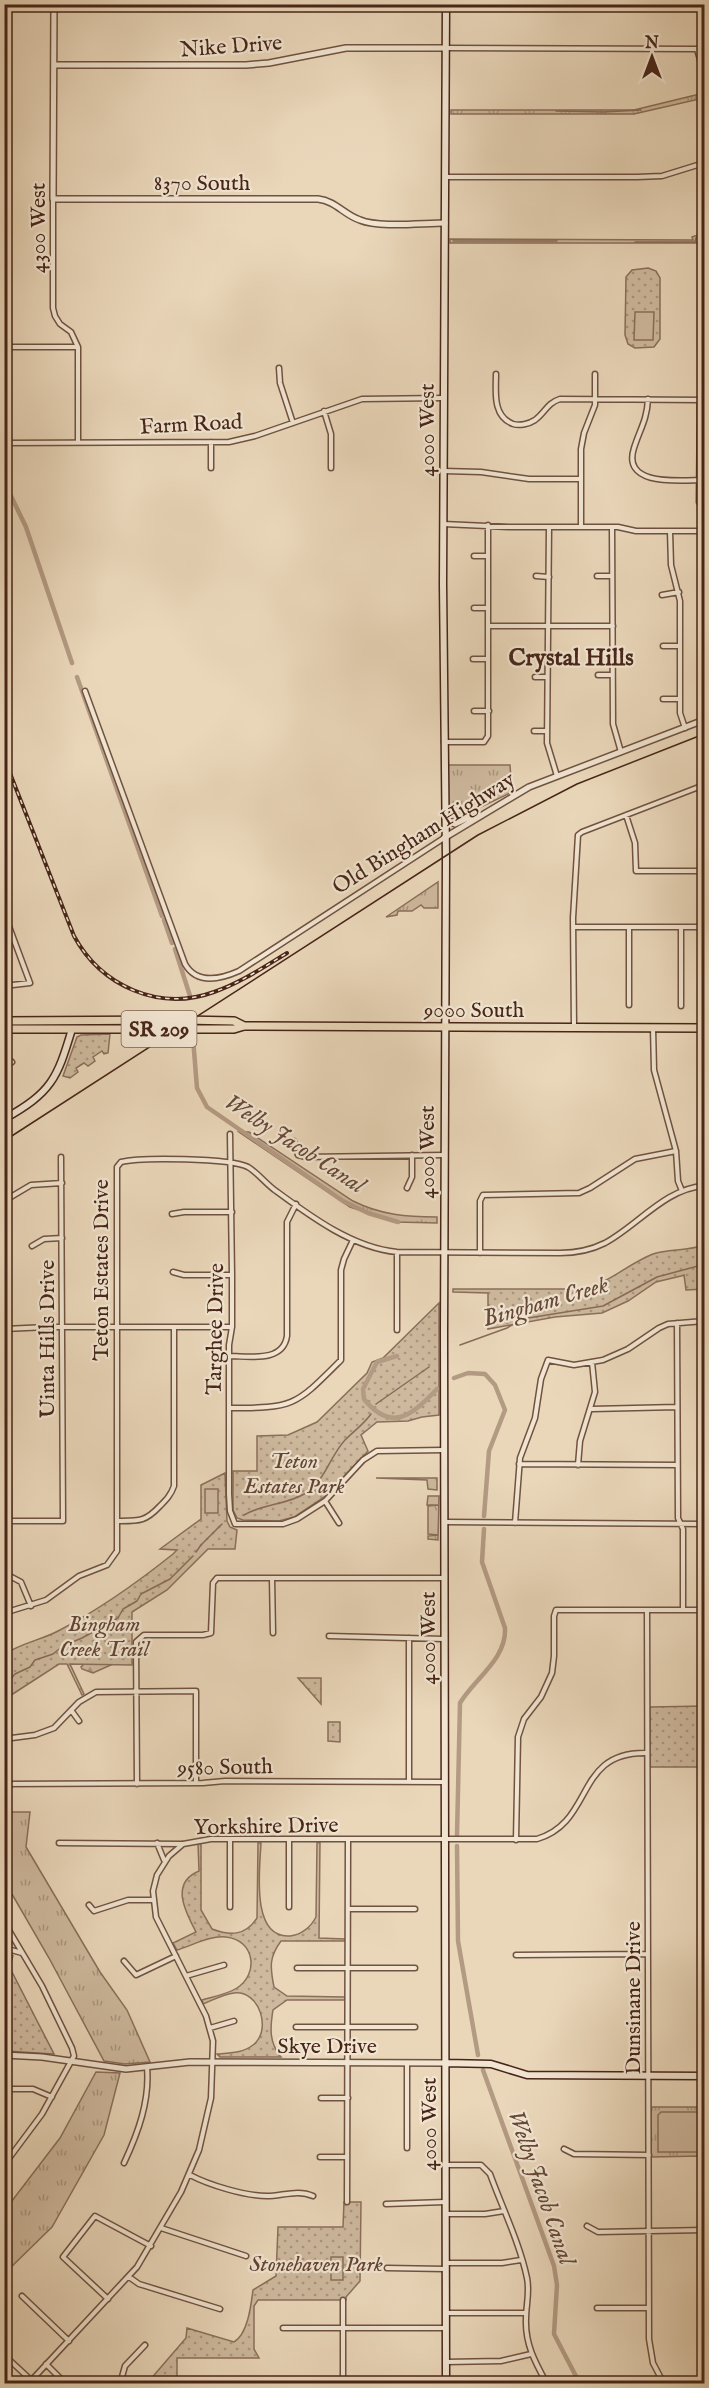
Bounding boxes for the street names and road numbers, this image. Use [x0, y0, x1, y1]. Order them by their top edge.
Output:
street label: Nike Drive [179, 29, 283, 65]
street label: 8370 South [154, 170, 251, 198]
street label: 4300 West [25, 182, 53, 273]
street label: 4000 West [414, 383, 442, 477]
street label: Farm Road [139, 408, 243, 442]
street label: Old Bingham Highway [327, 766, 521, 901]
street label: 9000 South [423, 997, 525, 1025]
road number: SR 209 [122, 1011, 196, 1047]
street label: 4000 West [414, 1105, 442, 1199]
street label: Teton Estates Drive [88, 1179, 116, 1361]
street label: Uinta Hills Drive [34, 1260, 62, 1418]
street label: Targhee Drive [201, 1263, 231, 1395]
street label: 4000 West [415, 1591, 443, 1685]
street label: 9580 South [176, 1753, 273, 1783]
street label: Yorkshire Drive [193, 1812, 339, 1842]
street label: Dunsinane Drive [620, 1921, 648, 2075]
street label: Skye Drive [277, 2033, 377, 2061]
street label: 4000 West [416, 2077, 444, 2171]

